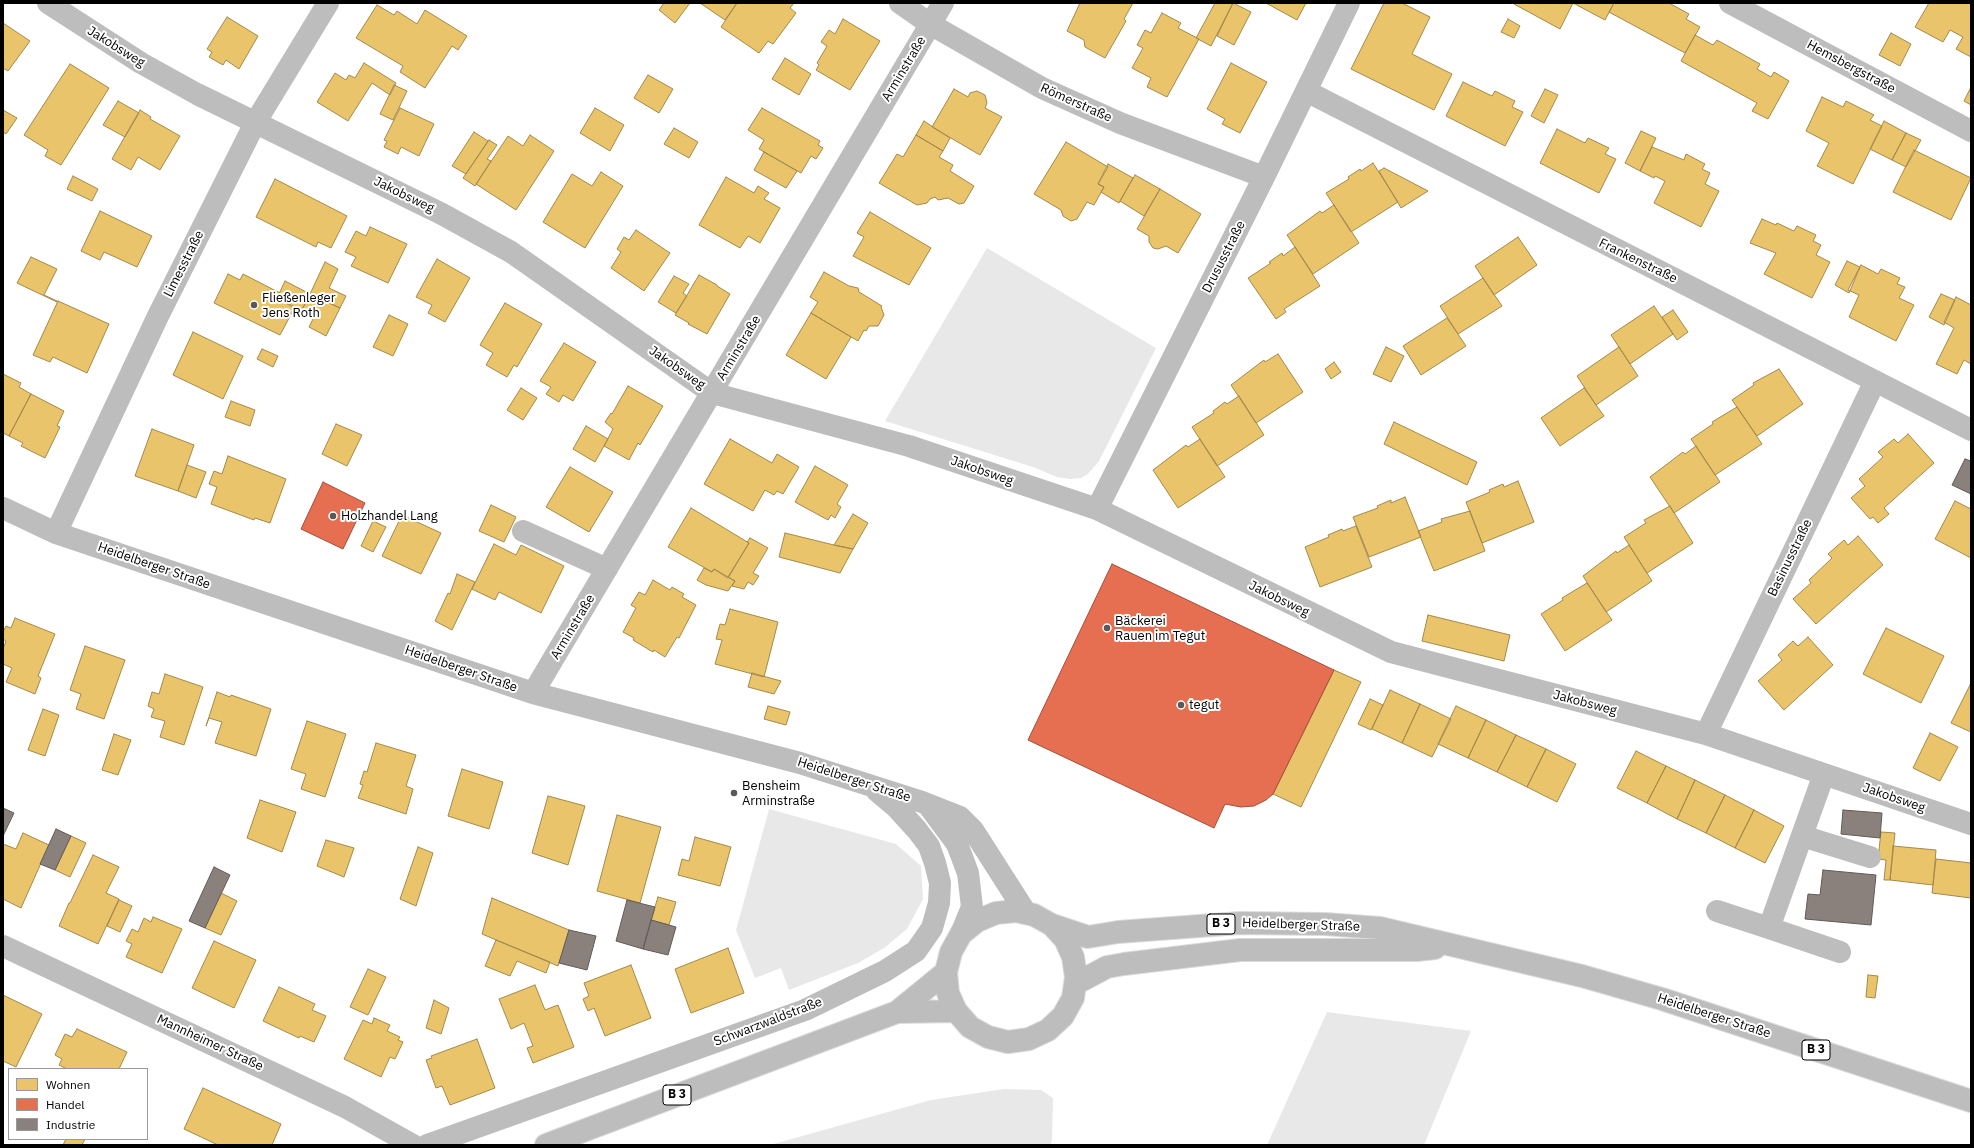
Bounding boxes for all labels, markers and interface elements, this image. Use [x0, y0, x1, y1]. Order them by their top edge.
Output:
street label: Jakobsweg [84, 23, 148, 71]
street label: Arminstraße [879, 34, 929, 104]
street label: Hemsbergstraße [1804, 37, 1898, 97]
street label: Römerstraße [1038, 80, 1114, 126]
street label: Jakobsweg [371, 174, 437, 216]
street label: Drususstraße [1199, 218, 1249, 296]
street label: Limesstraße [161, 228, 207, 300]
street label: Frankenstraße [1596, 235, 1680, 287]
place label: Fließenleger Jens Roth [262, 290, 335, 321]
marker: Fließenleger Jens Roth [249, 300, 259, 310]
street label: Arminstraße [714, 313, 764, 383]
street label: Jakobsweg [646, 343, 708, 393]
street label: Jakobsweg [949, 453, 1015, 489]
place label: Holzhandel Lang [341, 508, 438, 524]
marker: Holzhandel Lang [328, 511, 338, 521]
street label: Basinusstraße [1765, 517, 1815, 599]
street label: Heidelberger Straße [96, 539, 212, 593]
street label: Jakobsweg [1246, 578, 1312, 620]
street label: Arminstraße [548, 592, 598, 662]
place label: Bäckerei Rauen im Tegut [1115, 613, 1205, 644]
marker: Bäckerei Rauen im Tegut [1102, 623, 1112, 633]
street label: Heidelberger Straße [403, 642, 519, 696]
street label: Jakobsweg [1552, 687, 1618, 719]
place label: tegut [1189, 697, 1219, 713]
marker: tegut [1176, 700, 1186, 710]
street label: Heidelberger Straße [796, 754, 912, 806]
place label: Bensheim Arminstraße [742, 778, 815, 809]
street label: Jakobsweg [1861, 780, 1927, 816]
marker: Bensheim Arminstraße [729, 788, 739, 798]
road number: B 3 [1207, 914, 1235, 934]
street label: Heidelberger Straße [1242, 915, 1360, 935]
street label: Heidelberger Straße [1656, 990, 1772, 1042]
street label: Schwarzwaldstraße [712, 994, 824, 1050]
street label: Mannheimer Straße [154, 1012, 266, 1074]
road number: B 3 [1802, 1040, 1830, 1060]
legend [8, 1068, 148, 1140]
text: Wohnen [46, 1077, 90, 1092]
road number: B 3 [663, 1085, 691, 1105]
text: Handel [46, 1097, 85, 1112]
text: Industrie [46, 1117, 95, 1132]

